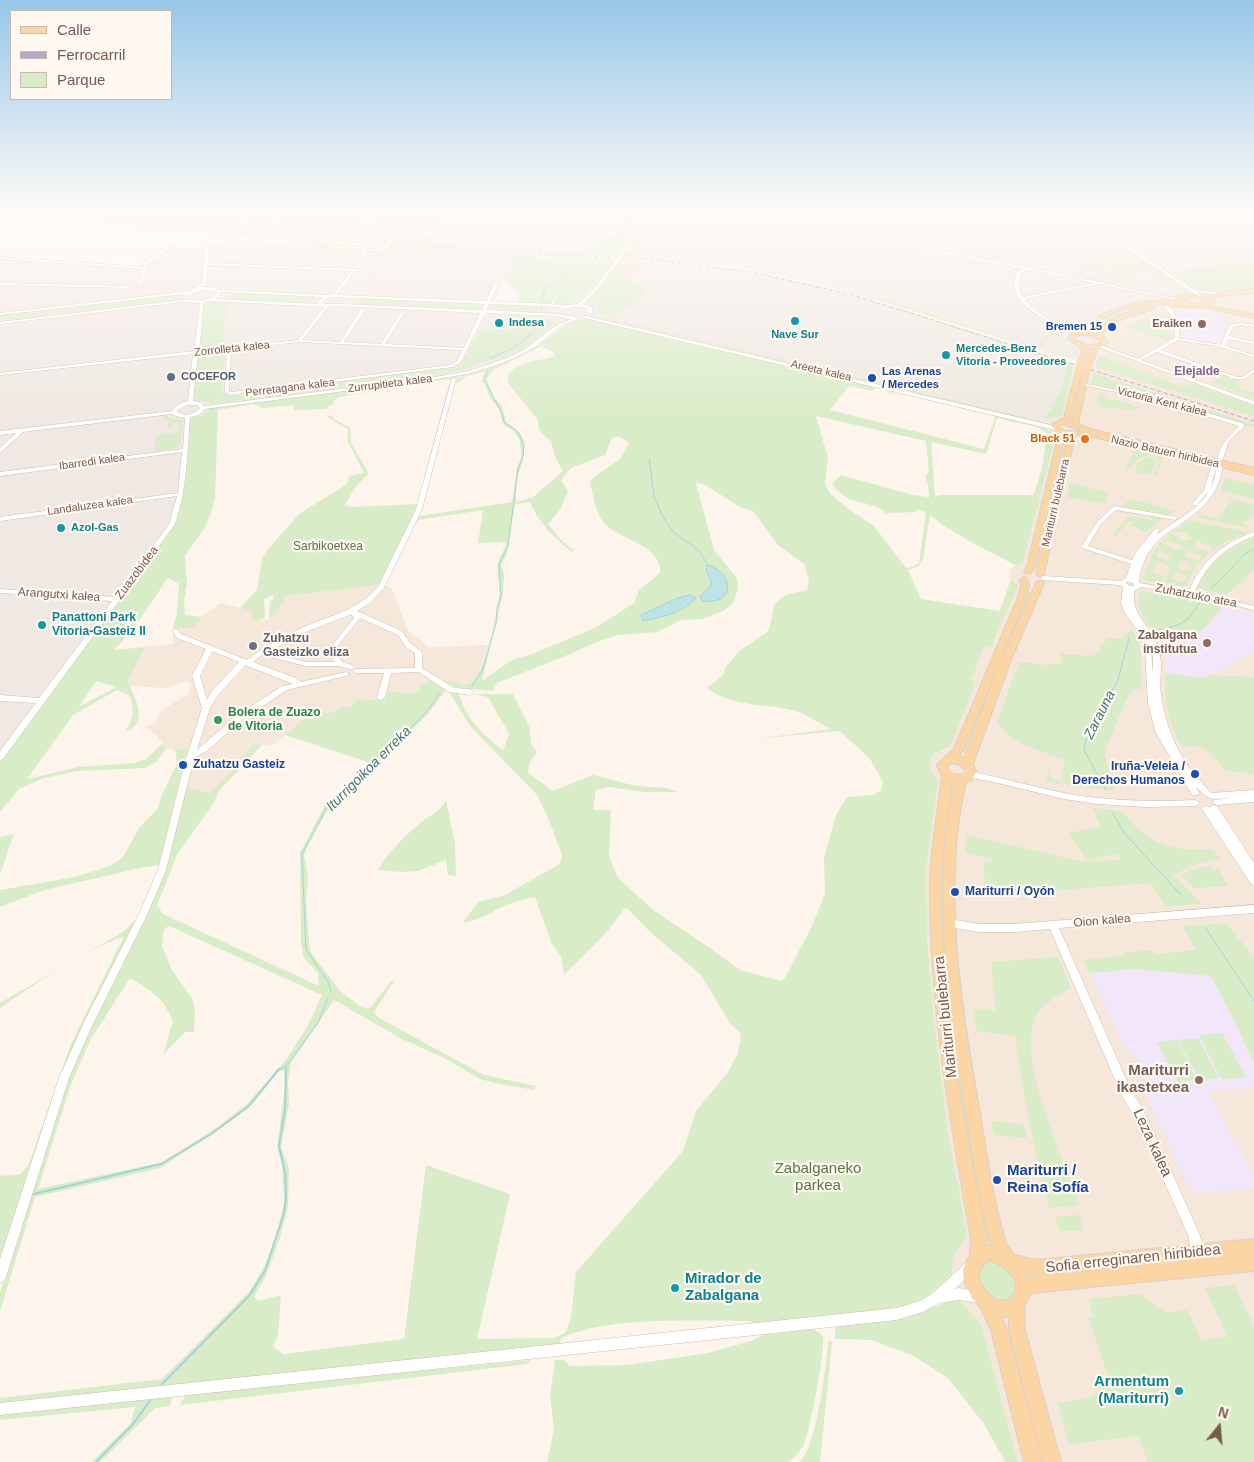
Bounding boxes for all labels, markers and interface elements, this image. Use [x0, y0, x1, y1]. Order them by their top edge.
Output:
legend [10, 10, 172, 100]
text: Calle [57, 21, 91, 38]
text: Ferrocarril [57, 46, 125, 63]
text: Parque [57, 71, 105, 88]
marker: Nave Sur [789, 315, 801, 327]
place label: Indesa [509, 316, 544, 330]
marker: Indesa [493, 317, 505, 329]
place label: Eraiken [1152, 317, 1192, 331]
marker: Eraiken [1196, 318, 1208, 330]
place label: Bremen 15 [1046, 320, 1102, 334]
marker: Bremen 15 [1106, 321, 1118, 333]
place label: Nave Sur [771, 328, 819, 342]
street label: Zorrolleta kalea [194, 338, 270, 360]
place label: Mercedes-Benz Vitoria - Proveedores [956, 342, 1066, 368]
marker: Mercedes-Benz Vitoria - Proveedores [940, 349, 952, 361]
street label: Areeta kalea [789, 358, 853, 384]
place label: Las Arenas / Mercedes [882, 365, 941, 391]
district label: Elejalde [1174, 365, 1220, 379]
place label: COCEFOR [181, 370, 236, 384]
marker: COCEFOR [165, 371, 177, 383]
street label: Zurrupitieta kalea [347, 372, 433, 396]
marker: Las Arenas / Mercedes [866, 372, 878, 384]
street label: Perretagana kalea [245, 376, 335, 400]
street label: Victoria Kent kalea [1116, 385, 1208, 419]
place label: Black 51 [1030, 432, 1075, 446]
marker: Black 51 [1079, 433, 1091, 445]
street label: Nazio Batuen hiribidea [1110, 433, 1220, 471]
street label: Ibarredi kalea [58, 451, 126, 473]
street label: Mariturri bulebarra [1039, 458, 1073, 548]
street label: Landaluzea kalea [46, 493, 134, 519]
place label: Azol-Gas [71, 521, 119, 535]
marker: Azol-Gas [55, 522, 67, 534]
park label: Sarbikoetxea [293, 540, 363, 554]
street label: Zuazobidea [112, 544, 162, 602]
street label: Zuhatzuko atea [1154, 581, 1238, 611]
street label: Arangutxi kalea [17, 585, 101, 605]
place label: Panattoni Park Vitoria-Gasteiz II [52, 611, 146, 639]
marker: Panattoni Park Vitoria-Gasteiz II [36, 619, 48, 631]
place label: Zabalgana institutua [1138, 629, 1197, 657]
place label: Zuhatzu Gasteizko eliza [263, 632, 349, 660]
marker: Zabalgana institutua [1201, 637, 1213, 649]
marker: Zuhatzu Gasteizko eliza [247, 640, 259, 652]
water label: Zarauna [1081, 688, 1119, 742]
place label: Bolera de Zuazo de Vitoria [228, 706, 321, 734]
marker: Bolera de Zuazo de Vitoria [212, 714, 224, 726]
water label: Iturrigoikoa erreka [323, 723, 415, 815]
place label: Zuhatzu Gasteiz [193, 758, 285, 772]
marker: Zuhatzu Gasteiz [177, 759, 189, 771]
place label: Iruña-Veleia / Derechos Humanos [1072, 760, 1185, 788]
marker: Iruña-Veleia / Derechos Humanos [1189, 768, 1201, 780]
place label: Mariturri / Oyón [965, 885, 1054, 899]
marker: Mariturri / Oyón [949, 886, 961, 898]
street label: Oion kalea [1073, 911, 1131, 931]
street label: Mariturri bulebarra [931, 955, 961, 1079]
place label: Mariturri ikastetxea [1116, 1062, 1189, 1097]
marker: Mariturri ikastetxea [1193, 1074, 1205, 1086]
street label: Leza kalea [1129, 1106, 1175, 1180]
park label: Zabalganeko parkea [775, 1160, 861, 1195]
place label: Mariturri / Reina Sofía [1007, 1162, 1089, 1197]
marker: Mariturri / Reina Sofía [991, 1174, 1003, 1186]
street label: Sofia erreginaren hiribidea [1045, 1241, 1221, 1277]
place label: Mirador de Zabalgana [685, 1270, 762, 1305]
marker: Mirador de Zabalgana [669, 1282, 681, 1294]
place label: Armentum (Mariturri) [1094, 1373, 1169, 1408]
marker: Armentum (Mariturri) [1173, 1385, 1185, 1397]
north arrow [1194, 1402, 1244, 1452]
text: N [1216, 1404, 1231, 1422]

